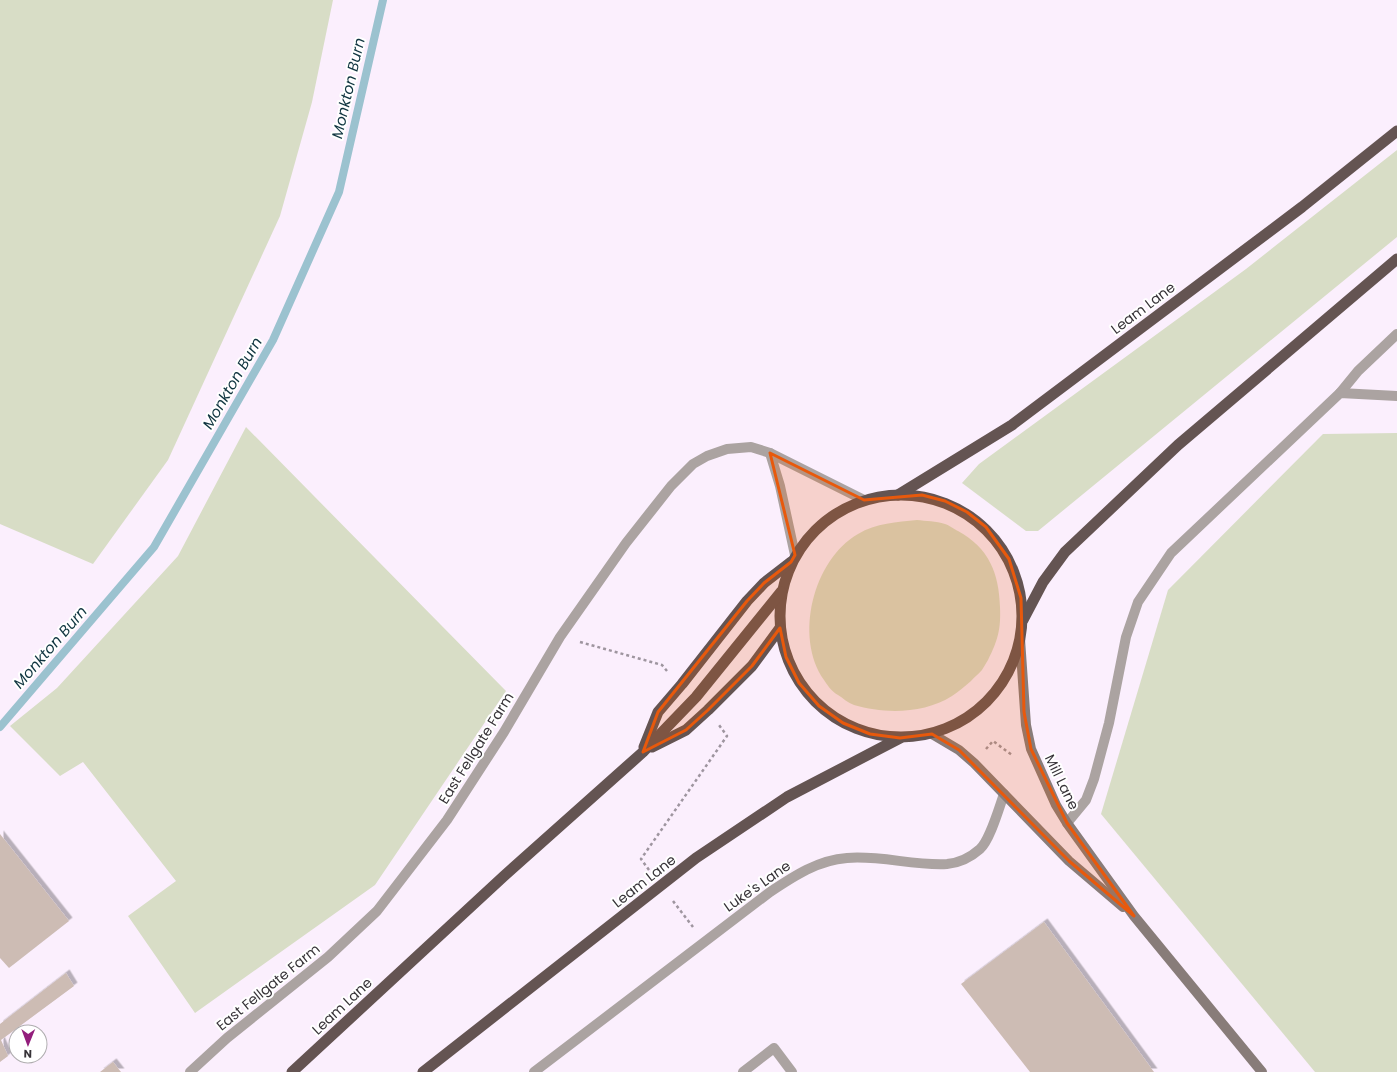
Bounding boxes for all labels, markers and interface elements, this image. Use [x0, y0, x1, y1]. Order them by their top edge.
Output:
water label: Monkton Burn [326, 35, 370, 141]
street label: Leam Lane [1107, 277, 1179, 339]
water label: Monkton Burn [197, 333, 267, 433]
water label: Monkton Burn [8, 601, 92, 693]
street label: East Fellgate Farm [434, 688, 518, 808]
street label: Mill Lane [1040, 751, 1084, 813]
street label: Leam Lane [608, 850, 680, 912]
street label: Luke's Lane [720, 855, 795, 916]
street label: East Fellgate Farm [212, 939, 324, 1035]
street label: Leam Lane [308, 973, 377, 1039]
north arrow [8, 1024, 48, 1064]
text: N [24, 1046, 32, 1062]

